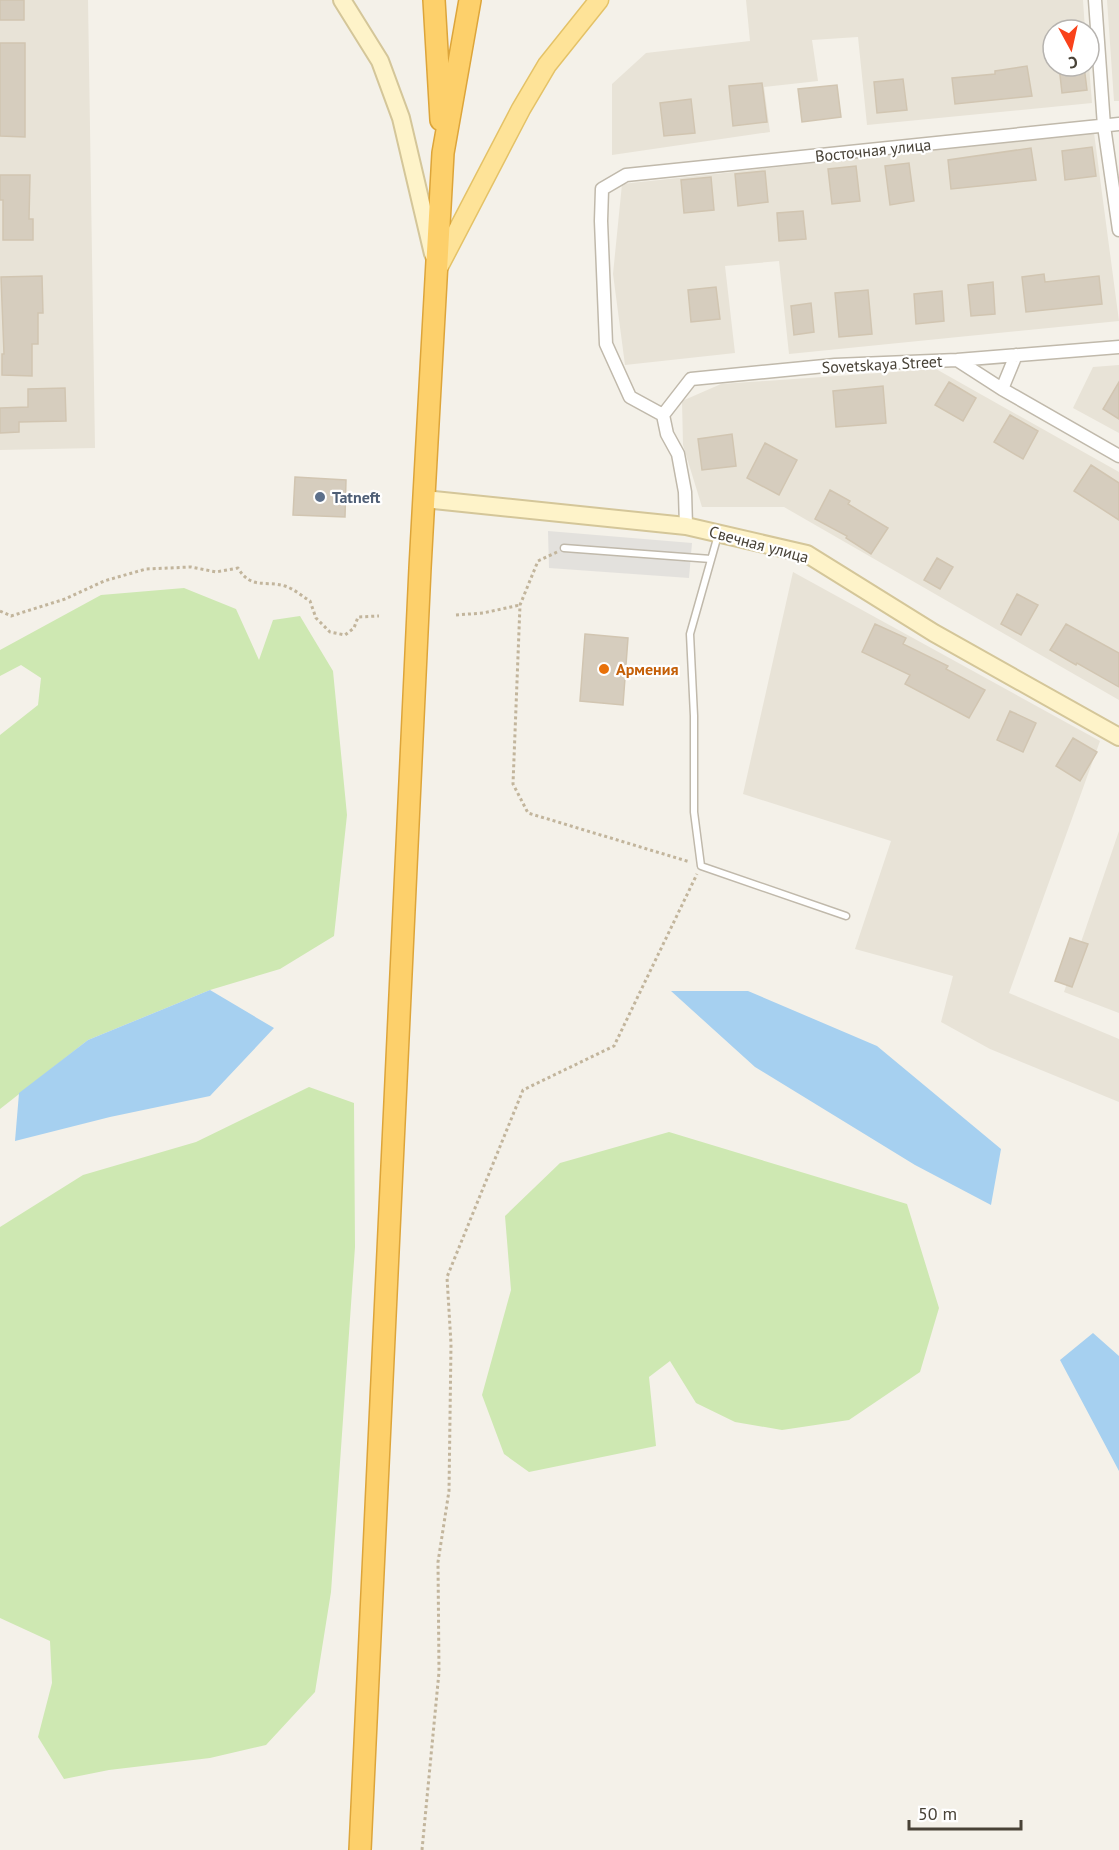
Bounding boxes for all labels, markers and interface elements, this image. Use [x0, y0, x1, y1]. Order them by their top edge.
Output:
north arrow [1041, 18, 1101, 78]
text: С [1067, 52, 1079, 73]
street label: Восточная улица [814, 134, 932, 166]
street label: Sovetskaya Street [821, 351, 943, 377]
place label: Tatneft [332, 487, 381, 507]
marker: Tatneft [313, 490, 327, 504]
street label: Свечная улица [707, 521, 811, 567]
place label: Армения [616, 659, 678, 679]
marker: Армения [597, 662, 611, 676]
scale bar [909, 1793, 1022, 1831]
text: 50 m [918, 1802, 957, 1825]

